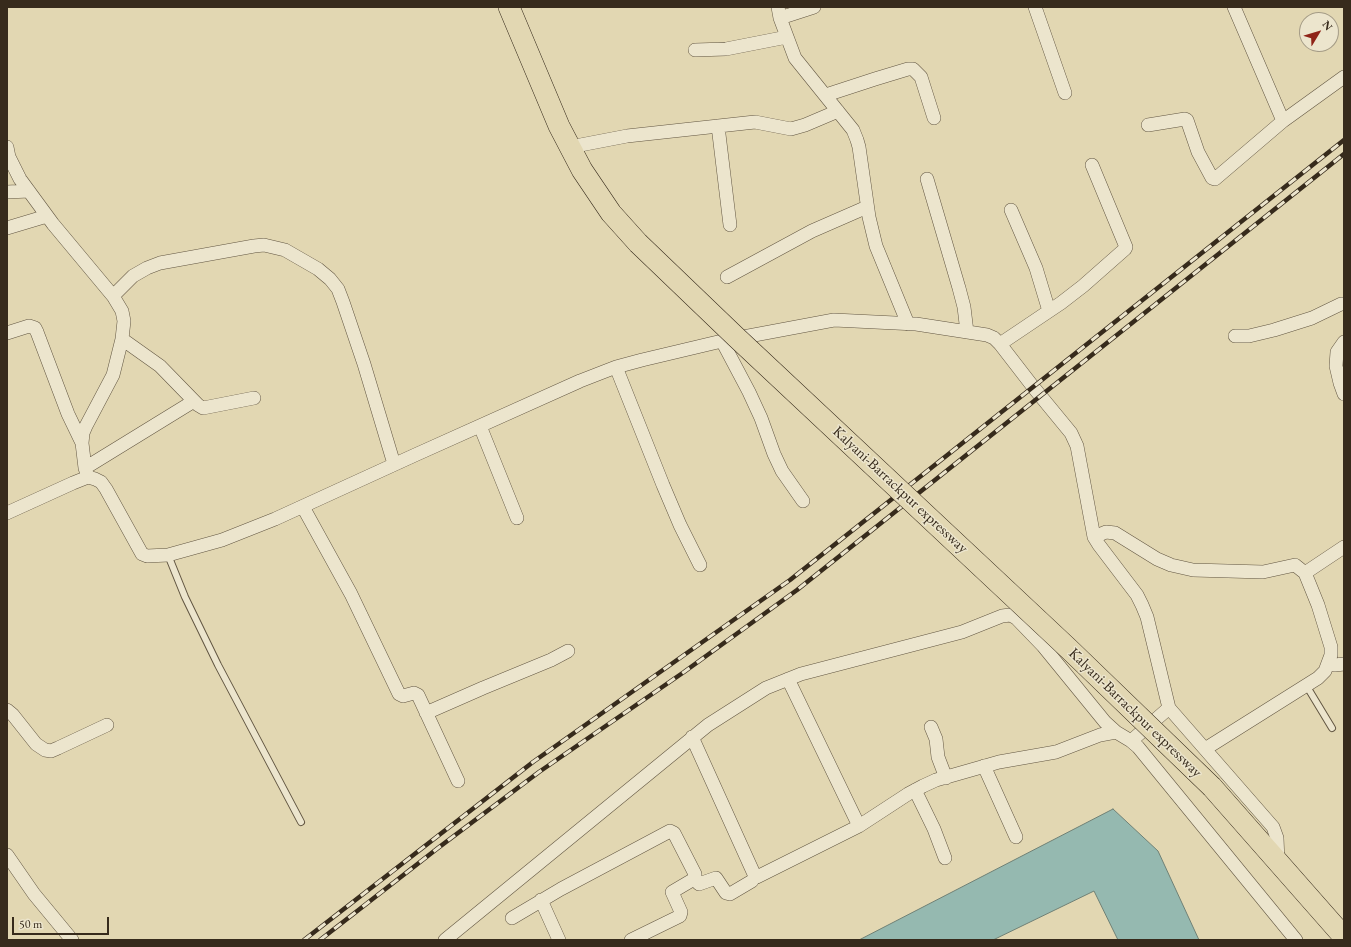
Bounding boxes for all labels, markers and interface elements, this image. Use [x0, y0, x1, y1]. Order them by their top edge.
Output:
north arrow [1299, 12, 1339, 52]
text: N [1319, 17, 1336, 33]
street label: Kalyani-Barrackpur expressway [829, 423, 971, 557]
street label: Kalyani-Barrackpur expressway [1065, 645, 1205, 781]
scale bar [14, 909, 111, 935]
text: 50 m [19, 916, 42, 932]

